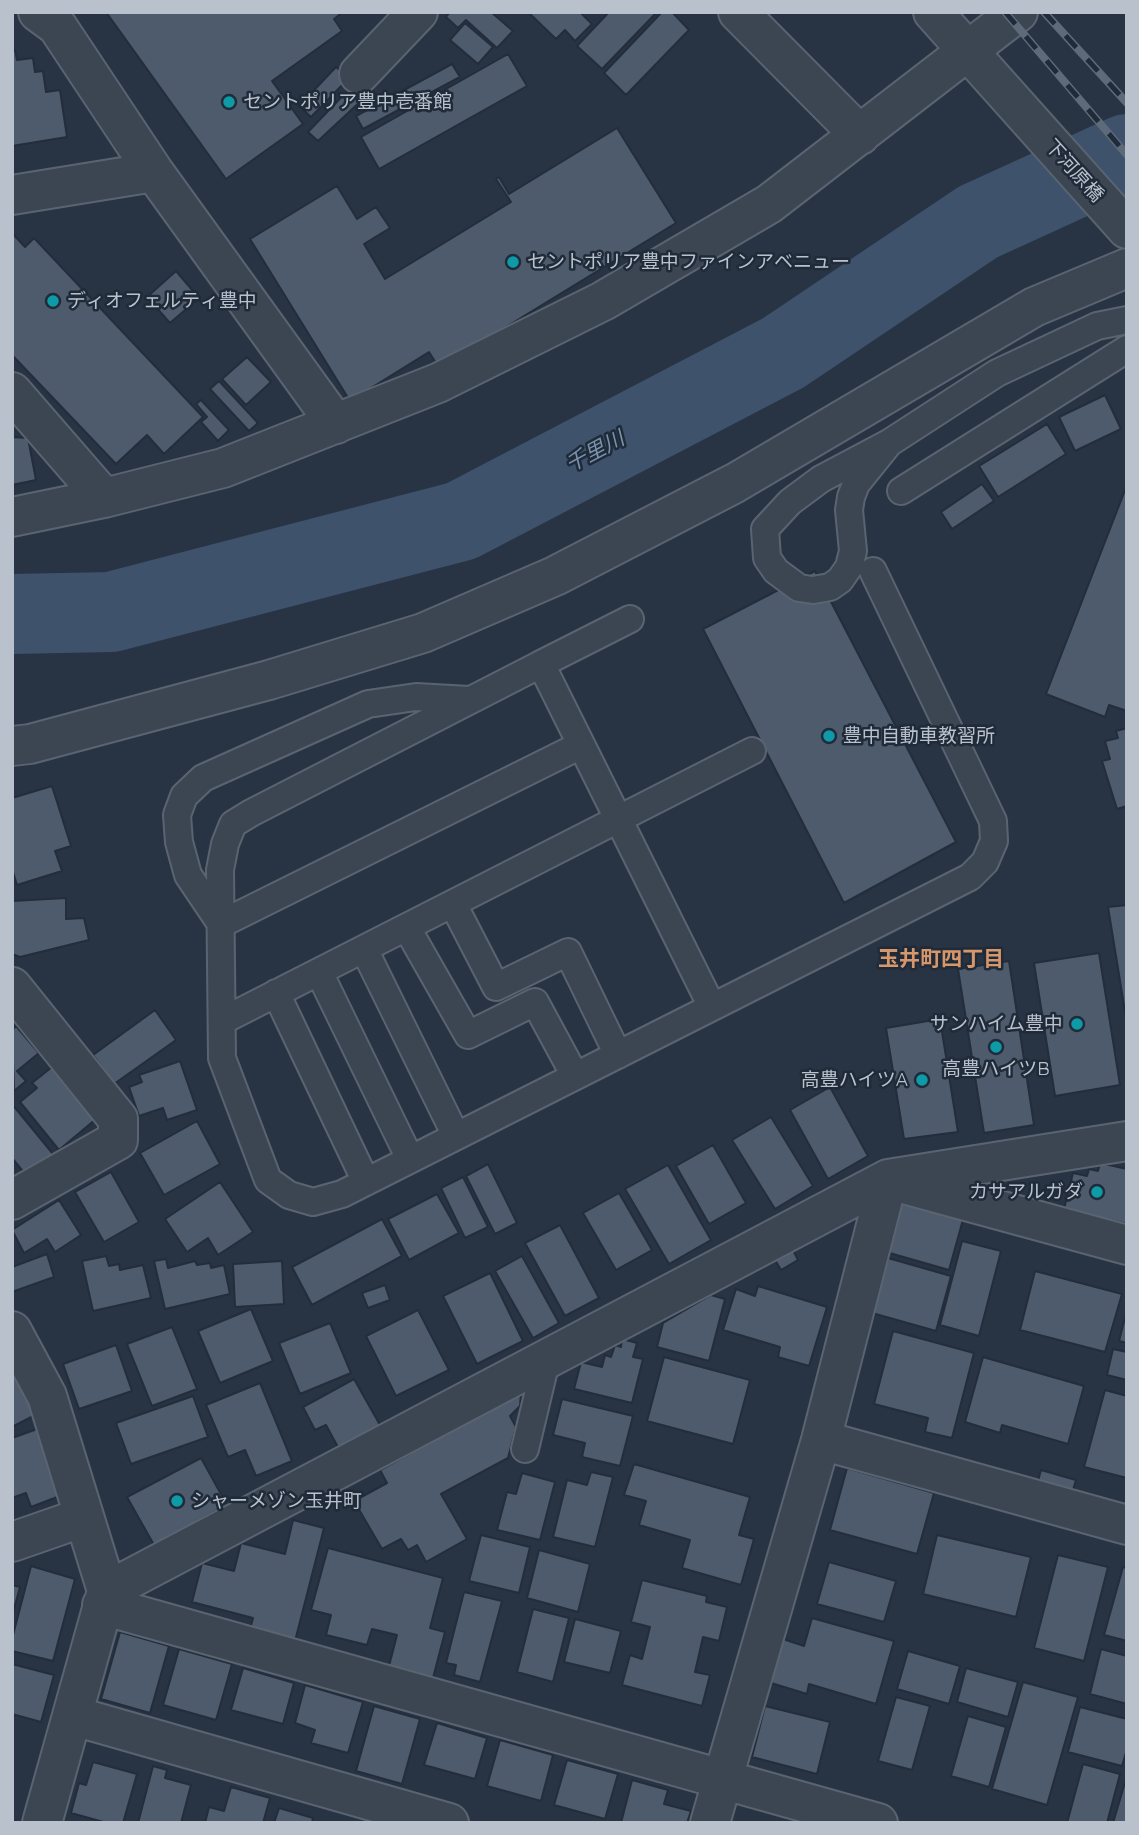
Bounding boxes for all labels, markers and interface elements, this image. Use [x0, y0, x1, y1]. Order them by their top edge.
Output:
place label: セントポリア豊中壱番館 [243, 91, 452, 113]
marker: セントポリア豊中壱番館 [221, 94, 237, 110]
street label: 下河原橋 [1040, 135, 1108, 207]
place label: セントポリア豊中ファインアベニュー [527, 251, 850, 273]
marker: セントポリア豊中ファインアベニュー [505, 254, 521, 270]
place label: ディオフェルティ豊中 [67, 290, 257, 312]
marker: ディオフェルティ豊中 [45, 293, 61, 309]
water label: 千里川 [561, 426, 629, 478]
place label: 豊中自動車教習所 [843, 725, 995, 747]
marker: 豊中自動車教習所 [821, 728, 837, 744]
district label: 玉井町四丁目 [878, 947, 1004, 973]
place label: サンハイム豊中 [930, 1013, 1063, 1035]
marker: サンハイム豊中 [1069, 1016, 1085, 1032]
marker: 高豊ハイツB [988, 1039, 1004, 1055]
place label: 高豊ハイツB [942, 1058, 1050, 1080]
place label: 高豊ハイツA [801, 1069, 908, 1091]
marker: 高豊ハイツA [914, 1072, 930, 1088]
place label: カサアルガダ [969, 1181, 1083, 1203]
marker: カサアルガダ [1089, 1184, 1105, 1200]
place label: シャーメゾン玉井町 [191, 1490, 362, 1512]
marker: シャーメゾン玉井町 [169, 1493, 185, 1509]

